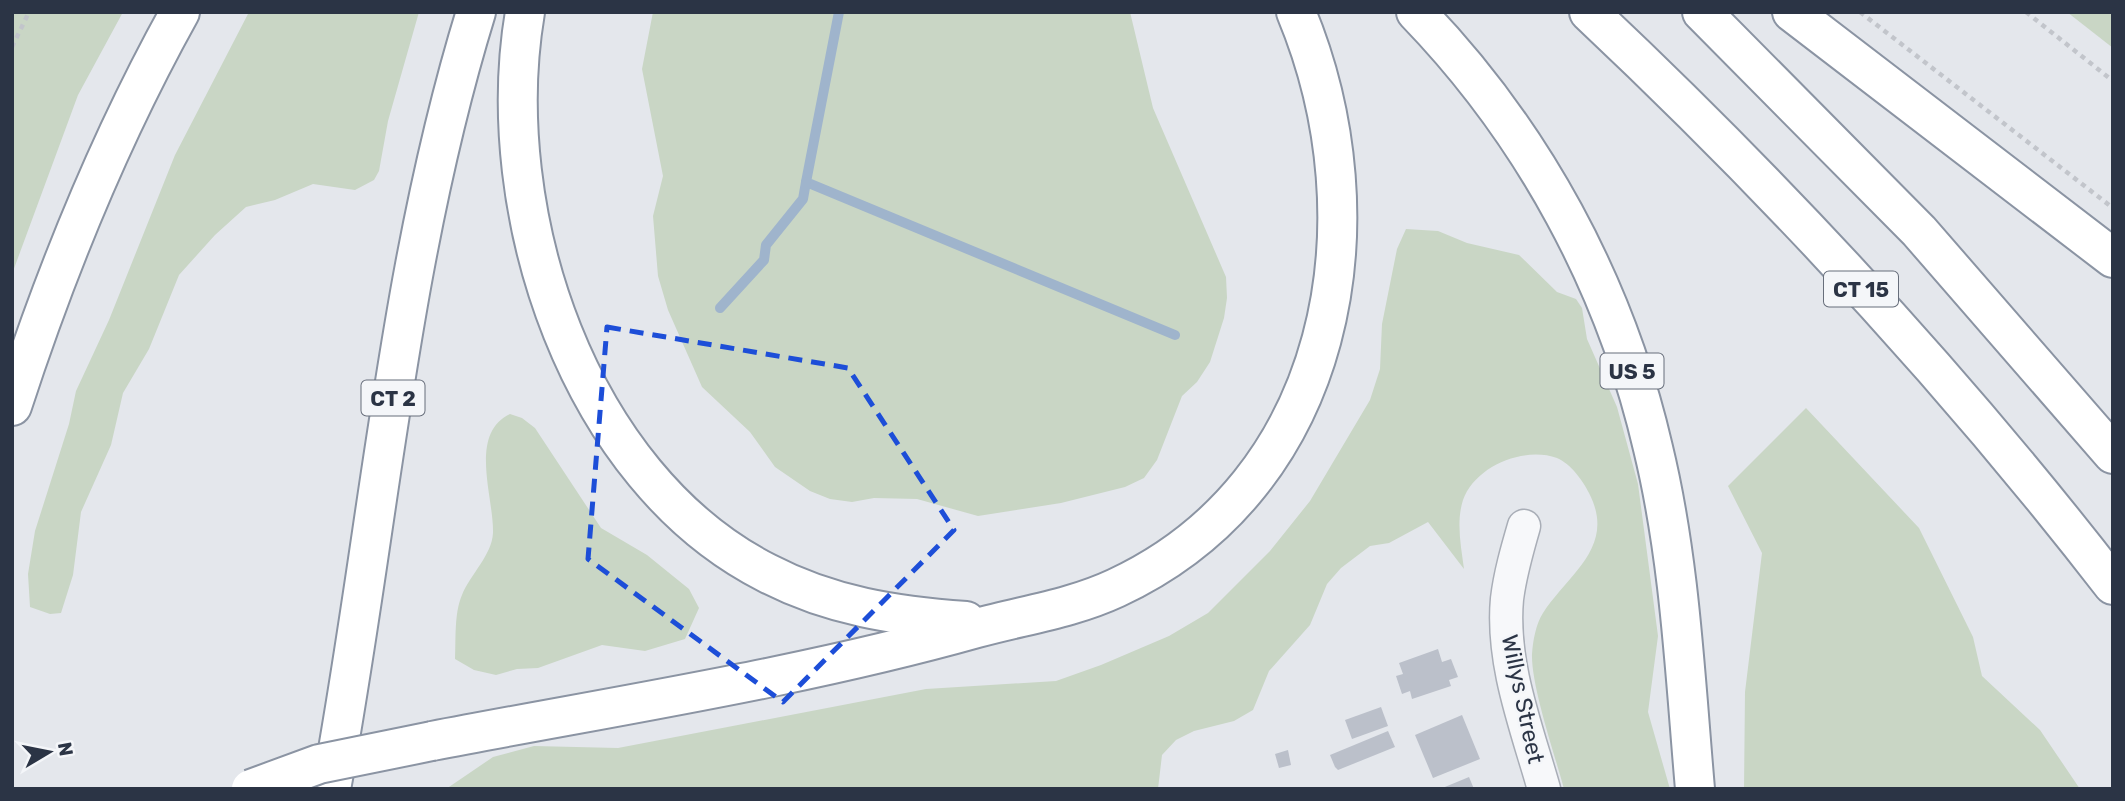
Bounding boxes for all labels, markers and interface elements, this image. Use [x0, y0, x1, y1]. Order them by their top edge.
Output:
road number: CT 15 [1824, 272, 1898, 306]
road number: US 5 [1600, 354, 1664, 388]
road number: CT 2 [362, 380, 424, 416]
street label: Willys Street [1496, 632, 1550, 766]
north arrow [14, 717, 84, 787]
text: N [53, 740, 78, 758]

